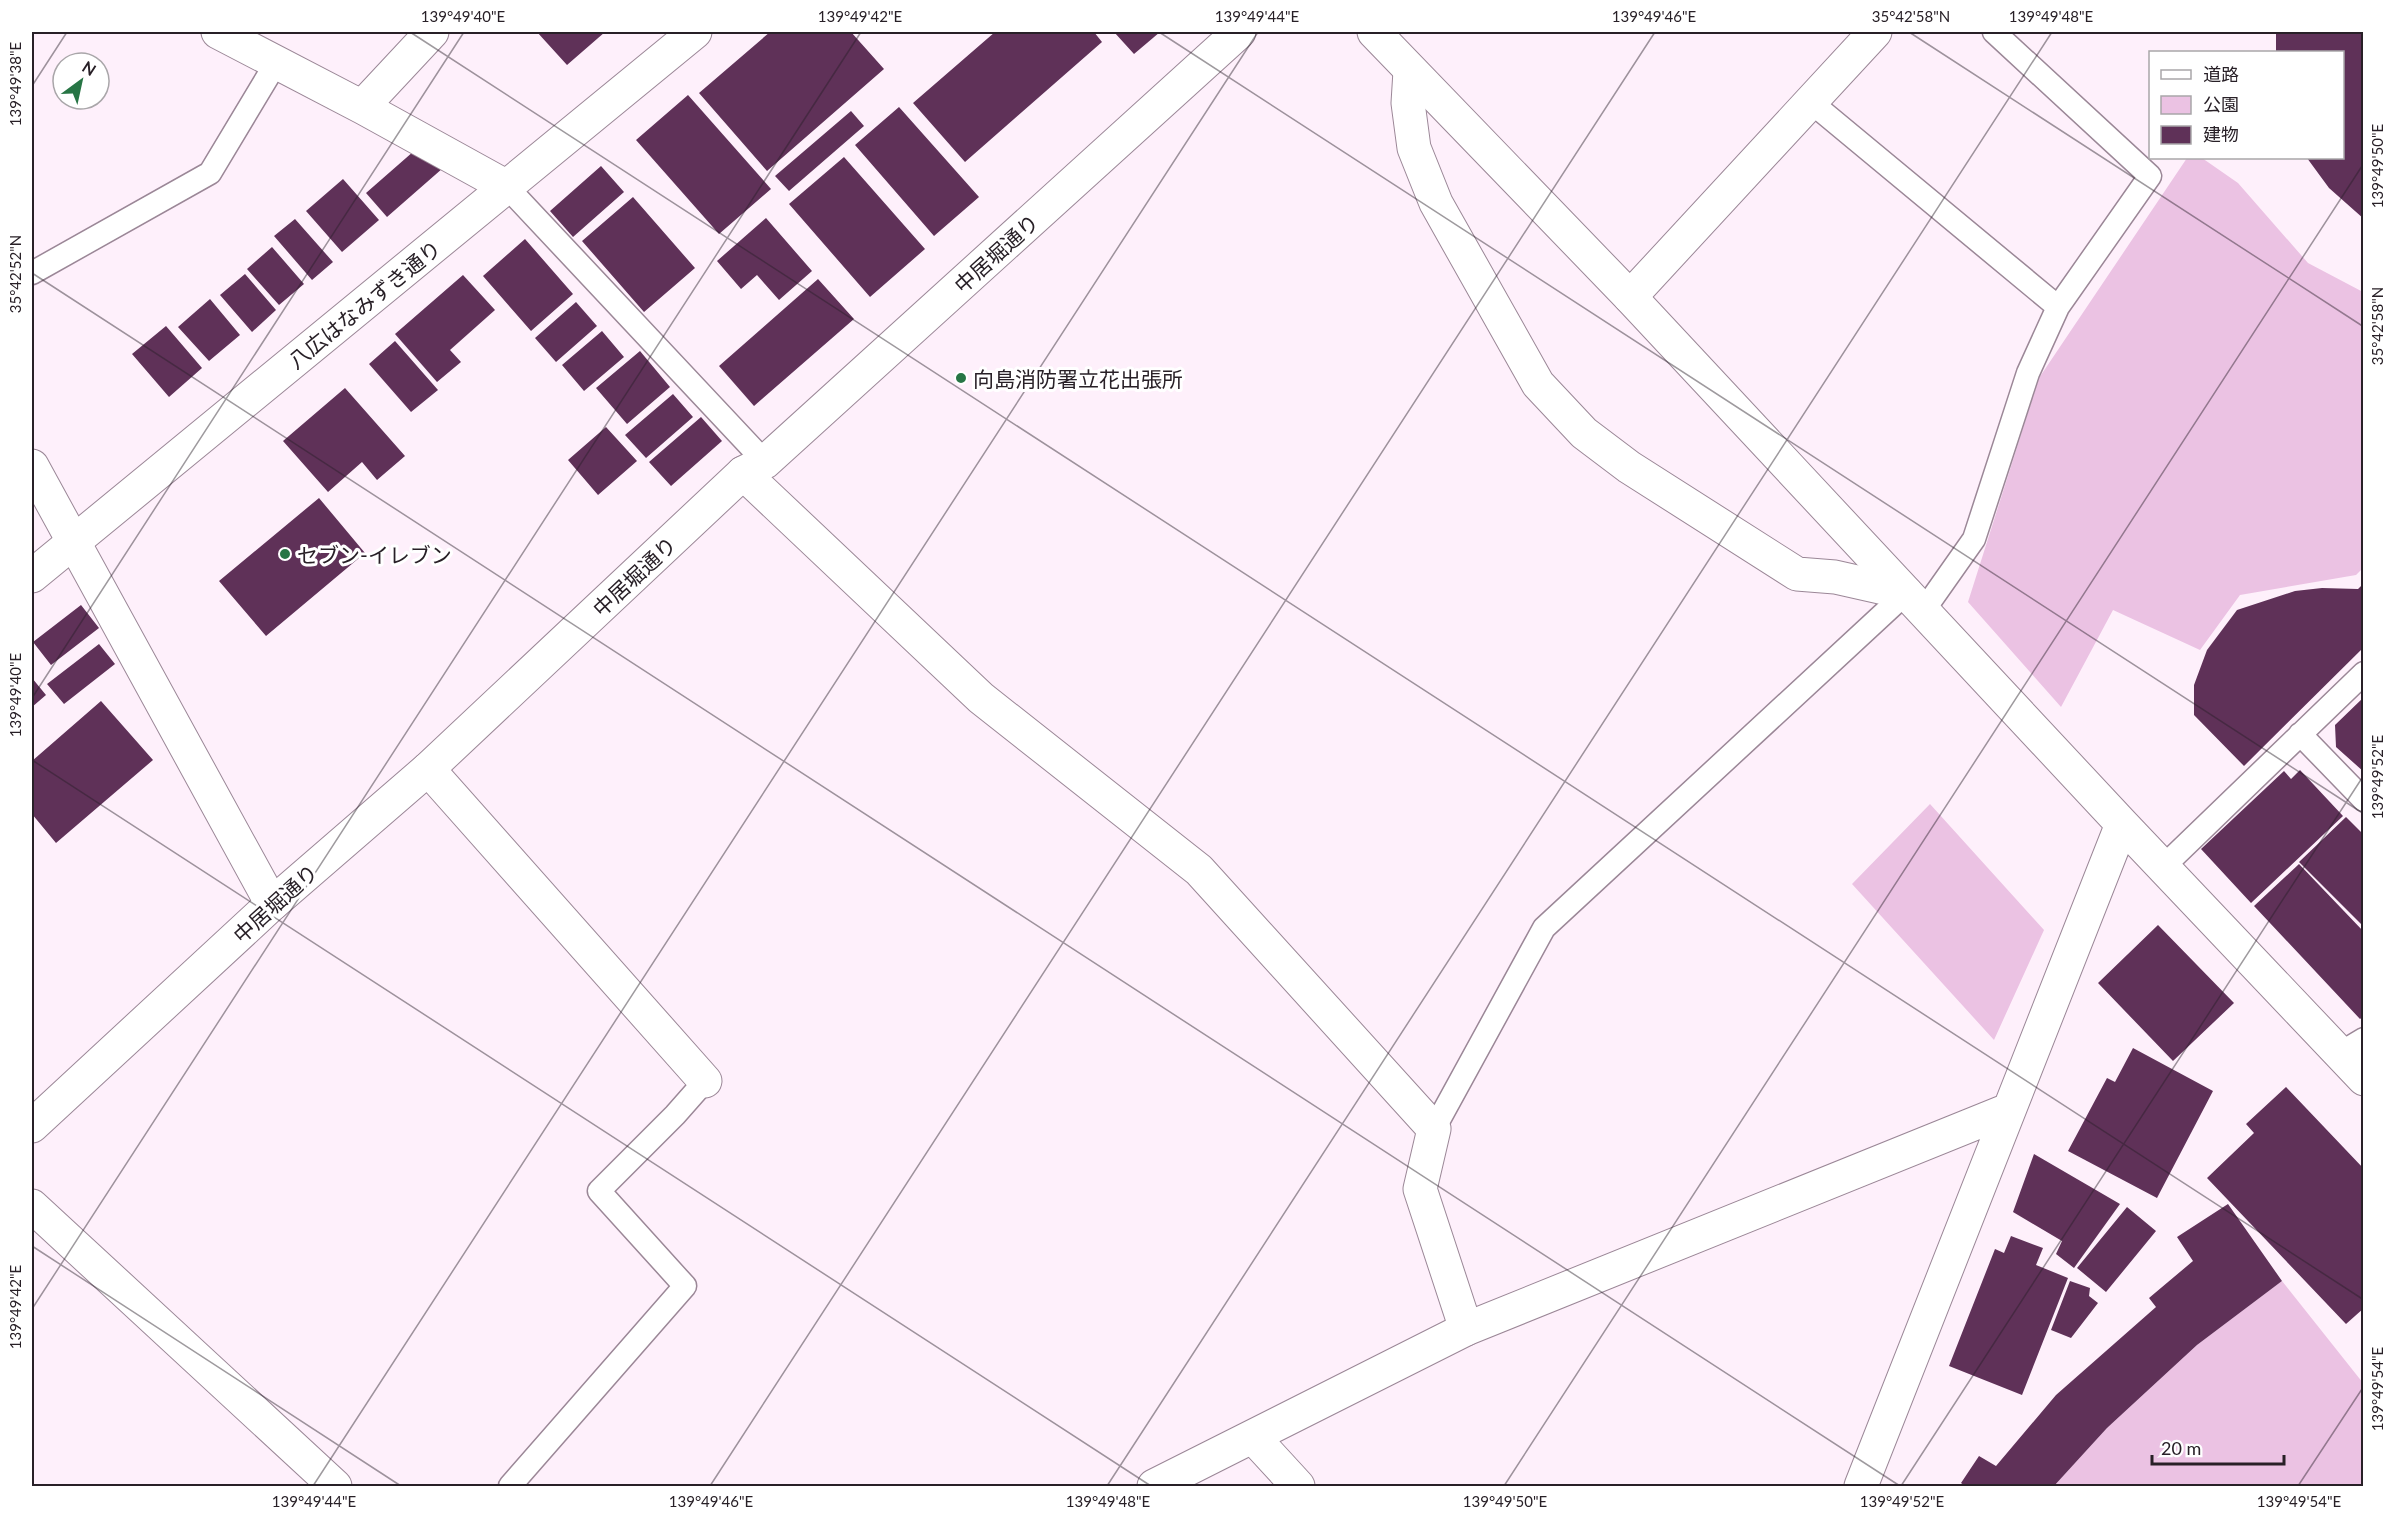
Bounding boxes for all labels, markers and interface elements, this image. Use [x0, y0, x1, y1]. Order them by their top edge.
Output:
text: 139°49'40"E [421, 7, 505, 25]
text: 139°49'42"E [818, 7, 902, 25]
text: 139°49'44"E [1215, 7, 1299, 25]
text: 139°49'46"E [1612, 7, 1696, 25]
text: 35°42'58"N [1872, 7, 1950, 25]
text: 139°49'48"E [2009, 7, 2093, 25]
text: 139°49'38"E [6, 42, 24, 126]
north arrow [51, 51, 111, 111]
legend [2149, 51, 2344, 159]
text: N [79, 57, 100, 79]
text: 道路 [2203, 63, 2239, 85]
text: 公園 [2203, 93, 2239, 115]
text: 建物 [2203, 123, 2239, 145]
text: 139°49'50"E [2368, 124, 2386, 208]
street label: 中居堀通り [949, 209, 1043, 297]
text: 35°42'52"N [6, 235, 24, 313]
street label: 八広はなみずき通り [283, 235, 445, 373]
text: 35°42'58"N [2368, 287, 2386, 365]
place label: 向島消防署立花出張所 [973, 366, 1183, 391]
marker: 向島消防署立花出張所 [954, 371, 968, 385]
street label: 中居堀通り [587, 531, 681, 621]
place label: セブン-イレブン [297, 542, 452, 567]
marker: セブン-イレブン [278, 547, 292, 561]
text: 139°49'40"E [6, 653, 24, 737]
text: 139°49'52"E [2368, 735, 2386, 819]
street label: 中居堀通り [228, 859, 322, 947]
text: 139°49'42"E [6, 1265, 24, 1349]
text: 139°49'54"E [2368, 1347, 2386, 1431]
scale bar [2152, 1428, 2284, 1466]
text: 20 m [2161, 1437, 2201, 1459]
text: 139°49'44"E [272, 1492, 356, 1510]
text: 139°49'46"E [669, 1492, 753, 1510]
text: 139°49'48"E [1066, 1492, 1150, 1510]
text: 139°49'50"E [1463, 1492, 1547, 1510]
text: 139°49'52"E [1860, 1492, 1944, 1510]
text: 139°49'54"E [2257, 1492, 2341, 1510]

